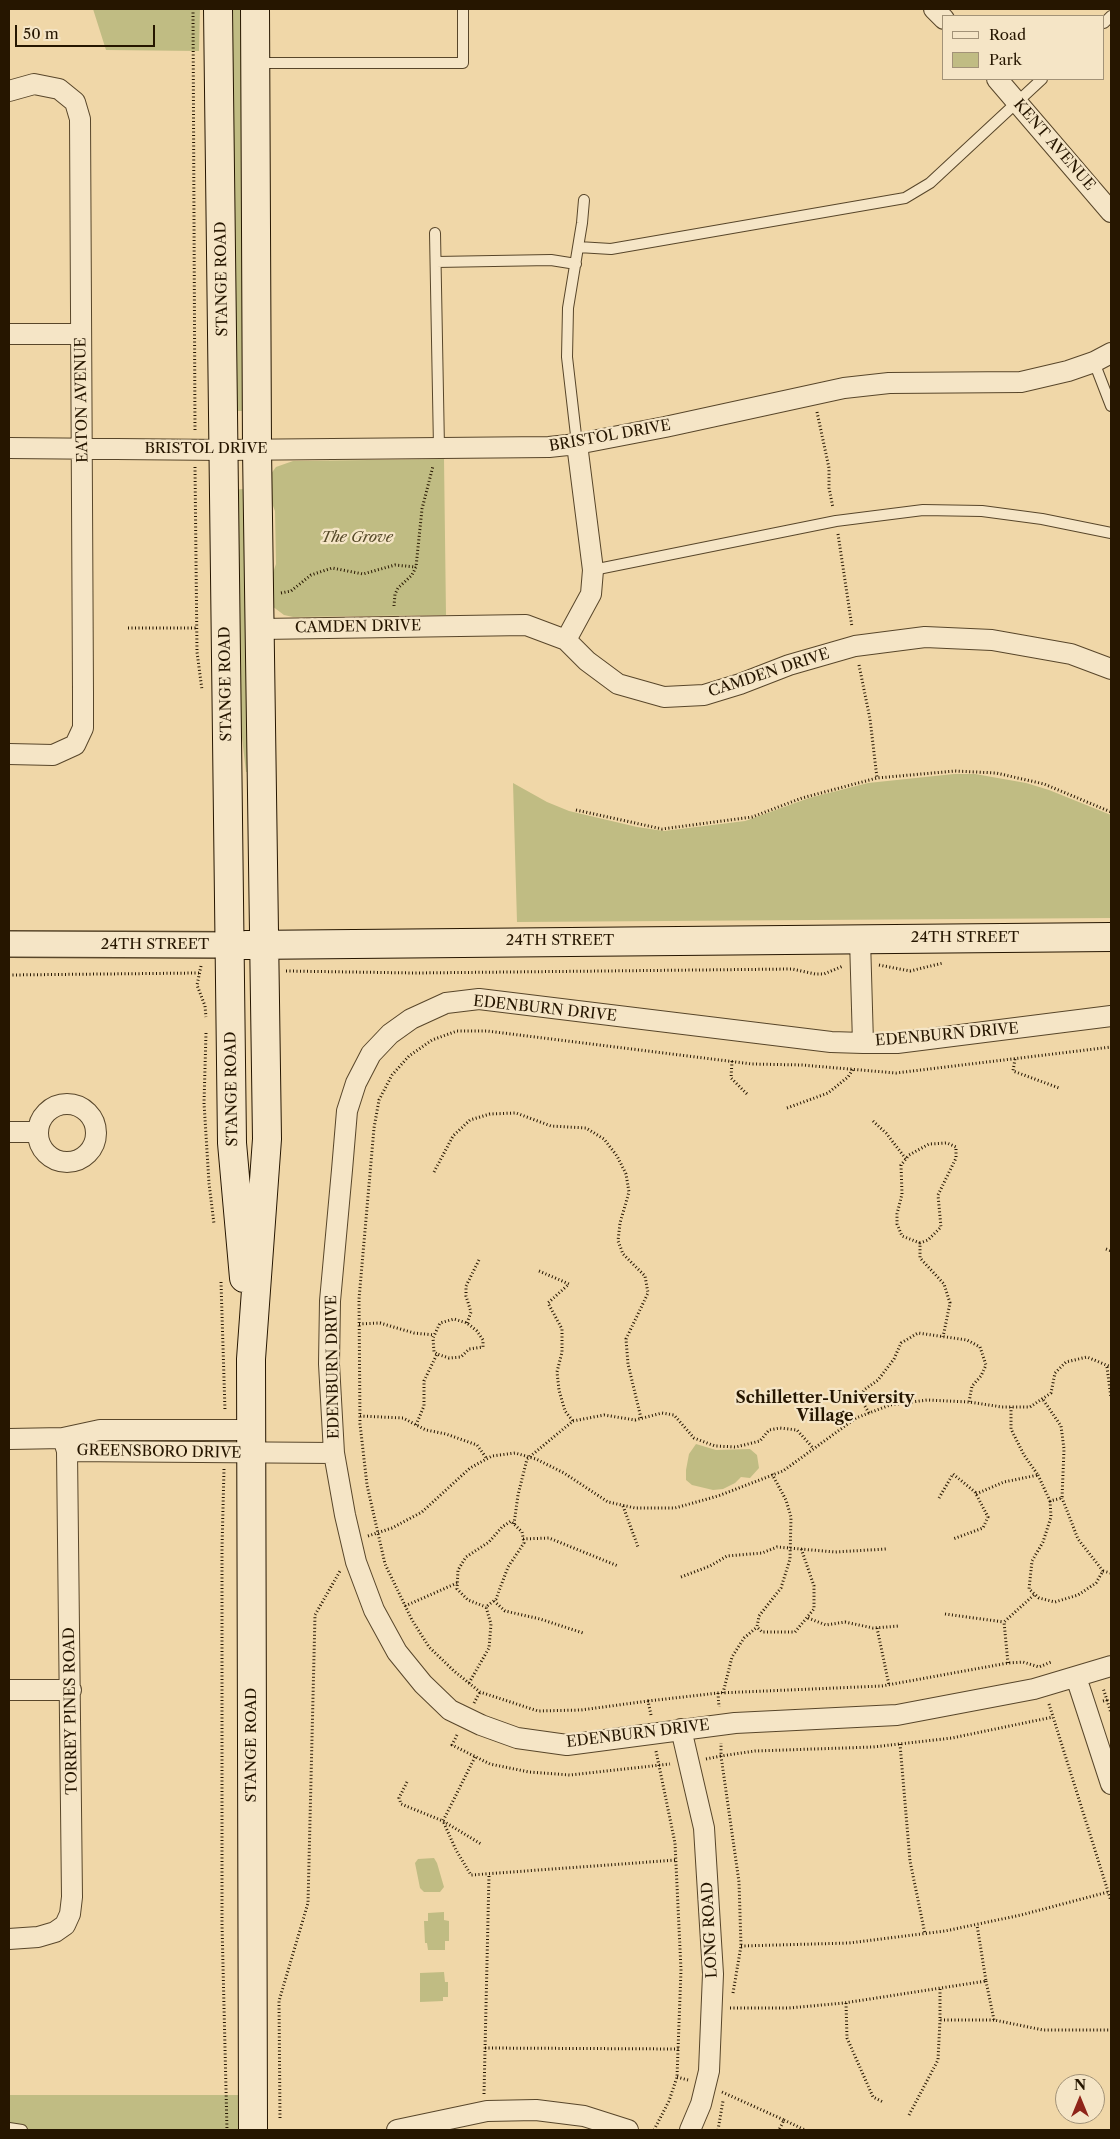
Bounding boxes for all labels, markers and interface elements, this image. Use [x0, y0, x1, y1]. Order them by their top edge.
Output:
scale bar [18, 15, 158, 47]
legend [942, 15, 1105, 80]
text: 50 m [23, 24, 59, 43]
text: Road [989, 25, 1026, 44]
text: Park [989, 50, 1022, 69]
street label: KENT AVENUE [1009, 96, 1099, 194]
street label: STANGE ROAD [212, 221, 232, 337]
street label: EATON AVENUE [72, 337, 92, 463]
street label: BRISTOL DRIVE [548, 416, 672, 456]
street label: BRISTOL DRIVE [144, 440, 268, 458]
park label: The Grove [321, 529, 393, 547]
street label: CAMDEN DRIVE [295, 617, 421, 637]
street label: STANGE ROAD [216, 626, 236, 742]
street label: CAMDEN DRIVE [706, 645, 832, 701]
street label: 24TH STREET [911, 929, 1019, 947]
street label: 24TH STREET [506, 932, 614, 950]
street label: 24TH STREET [101, 936, 209, 954]
street label: EDENBURN DRIVE [472, 993, 618, 1025]
street label: EDENBURN DRIVE [874, 1020, 1020, 1050]
street label: STANGE ROAD [222, 1031, 242, 1147]
street label: EDENBURN DRIVE [323, 1295, 343, 1439]
district label: Schilletter-University Village [736, 1388, 914, 1426]
street label: GREENSBORO DRIVE [76, 1442, 242, 1462]
street label: TORREY PINES ROAD [61, 1627, 81, 1795]
street label: STANGE ROAD [243, 1688, 261, 1802]
street label: EDENBURN DRIVE [565, 1716, 711, 1752]
street label: LONG ROAD [698, 1881, 722, 1979]
north arrow [1055, 2074, 1105, 2124]
text: N [1074, 2076, 1086, 2094]

